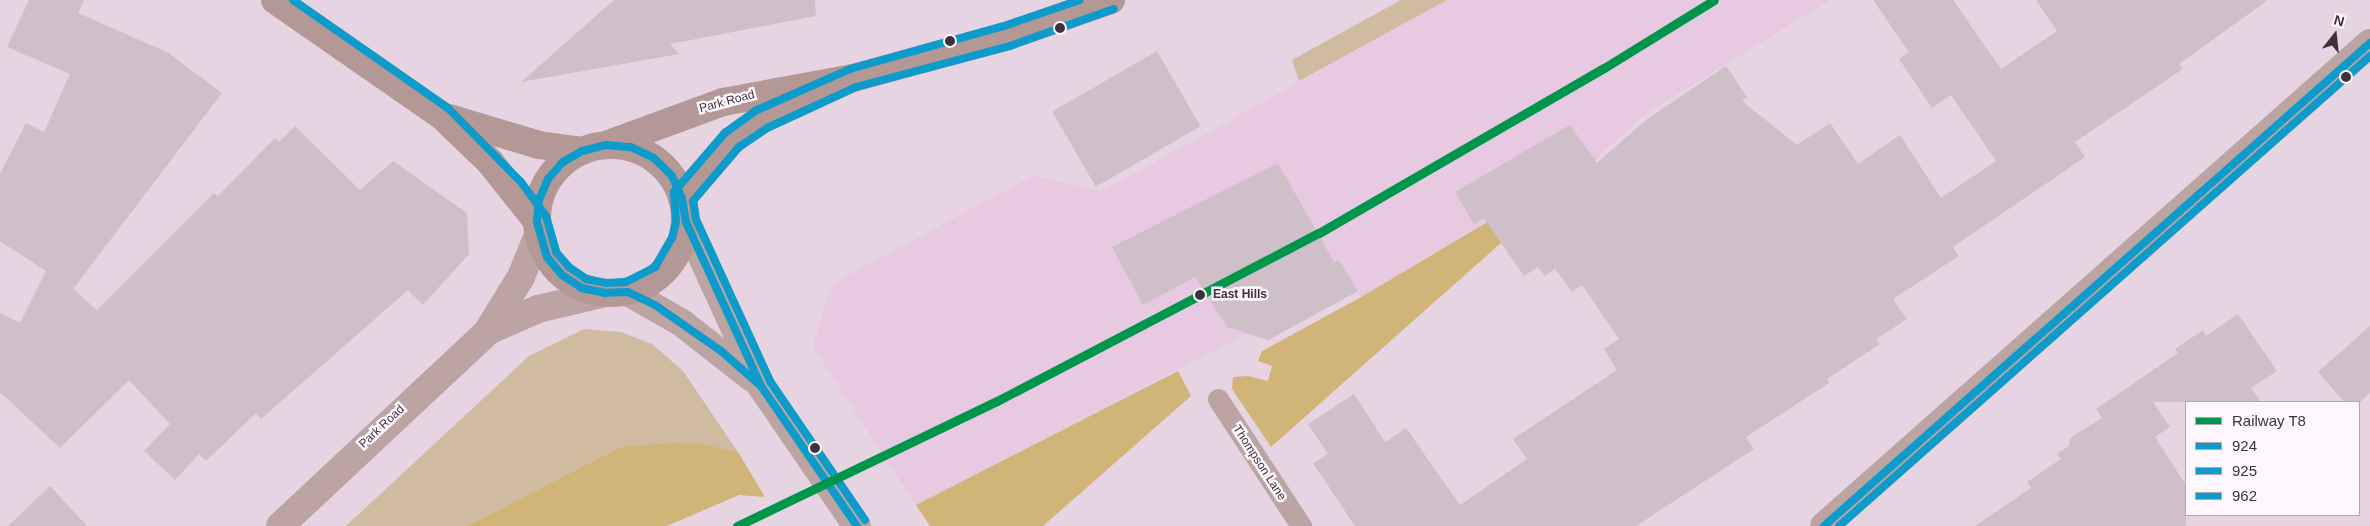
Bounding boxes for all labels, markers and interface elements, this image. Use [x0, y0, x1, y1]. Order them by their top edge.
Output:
north arrow [2310, 10, 2360, 60]
text: N [2332, 11, 2346, 30]
unlabelled marker [1055, 23, 1065, 33]
unlabelled marker [945, 36, 955, 46]
unlabelled marker [2341, 72, 2351, 82]
street label: Park Road [698, 88, 756, 116]
marker: East Hills [1191, 286, 1209, 304]
place label: East Hills [1213, 288, 1267, 302]
legend [2185, 401, 2360, 516]
street label: Park Road [356, 402, 408, 452]
text: Railway T8 [2232, 412, 2306, 429]
street label: Thompson Lane [1229, 423, 1289, 503]
text: 924 [2232, 437, 2257, 454]
unlabelled marker [810, 443, 820, 453]
text: 925 [2232, 462, 2257, 479]
text: 962 [2232, 487, 2257, 504]

